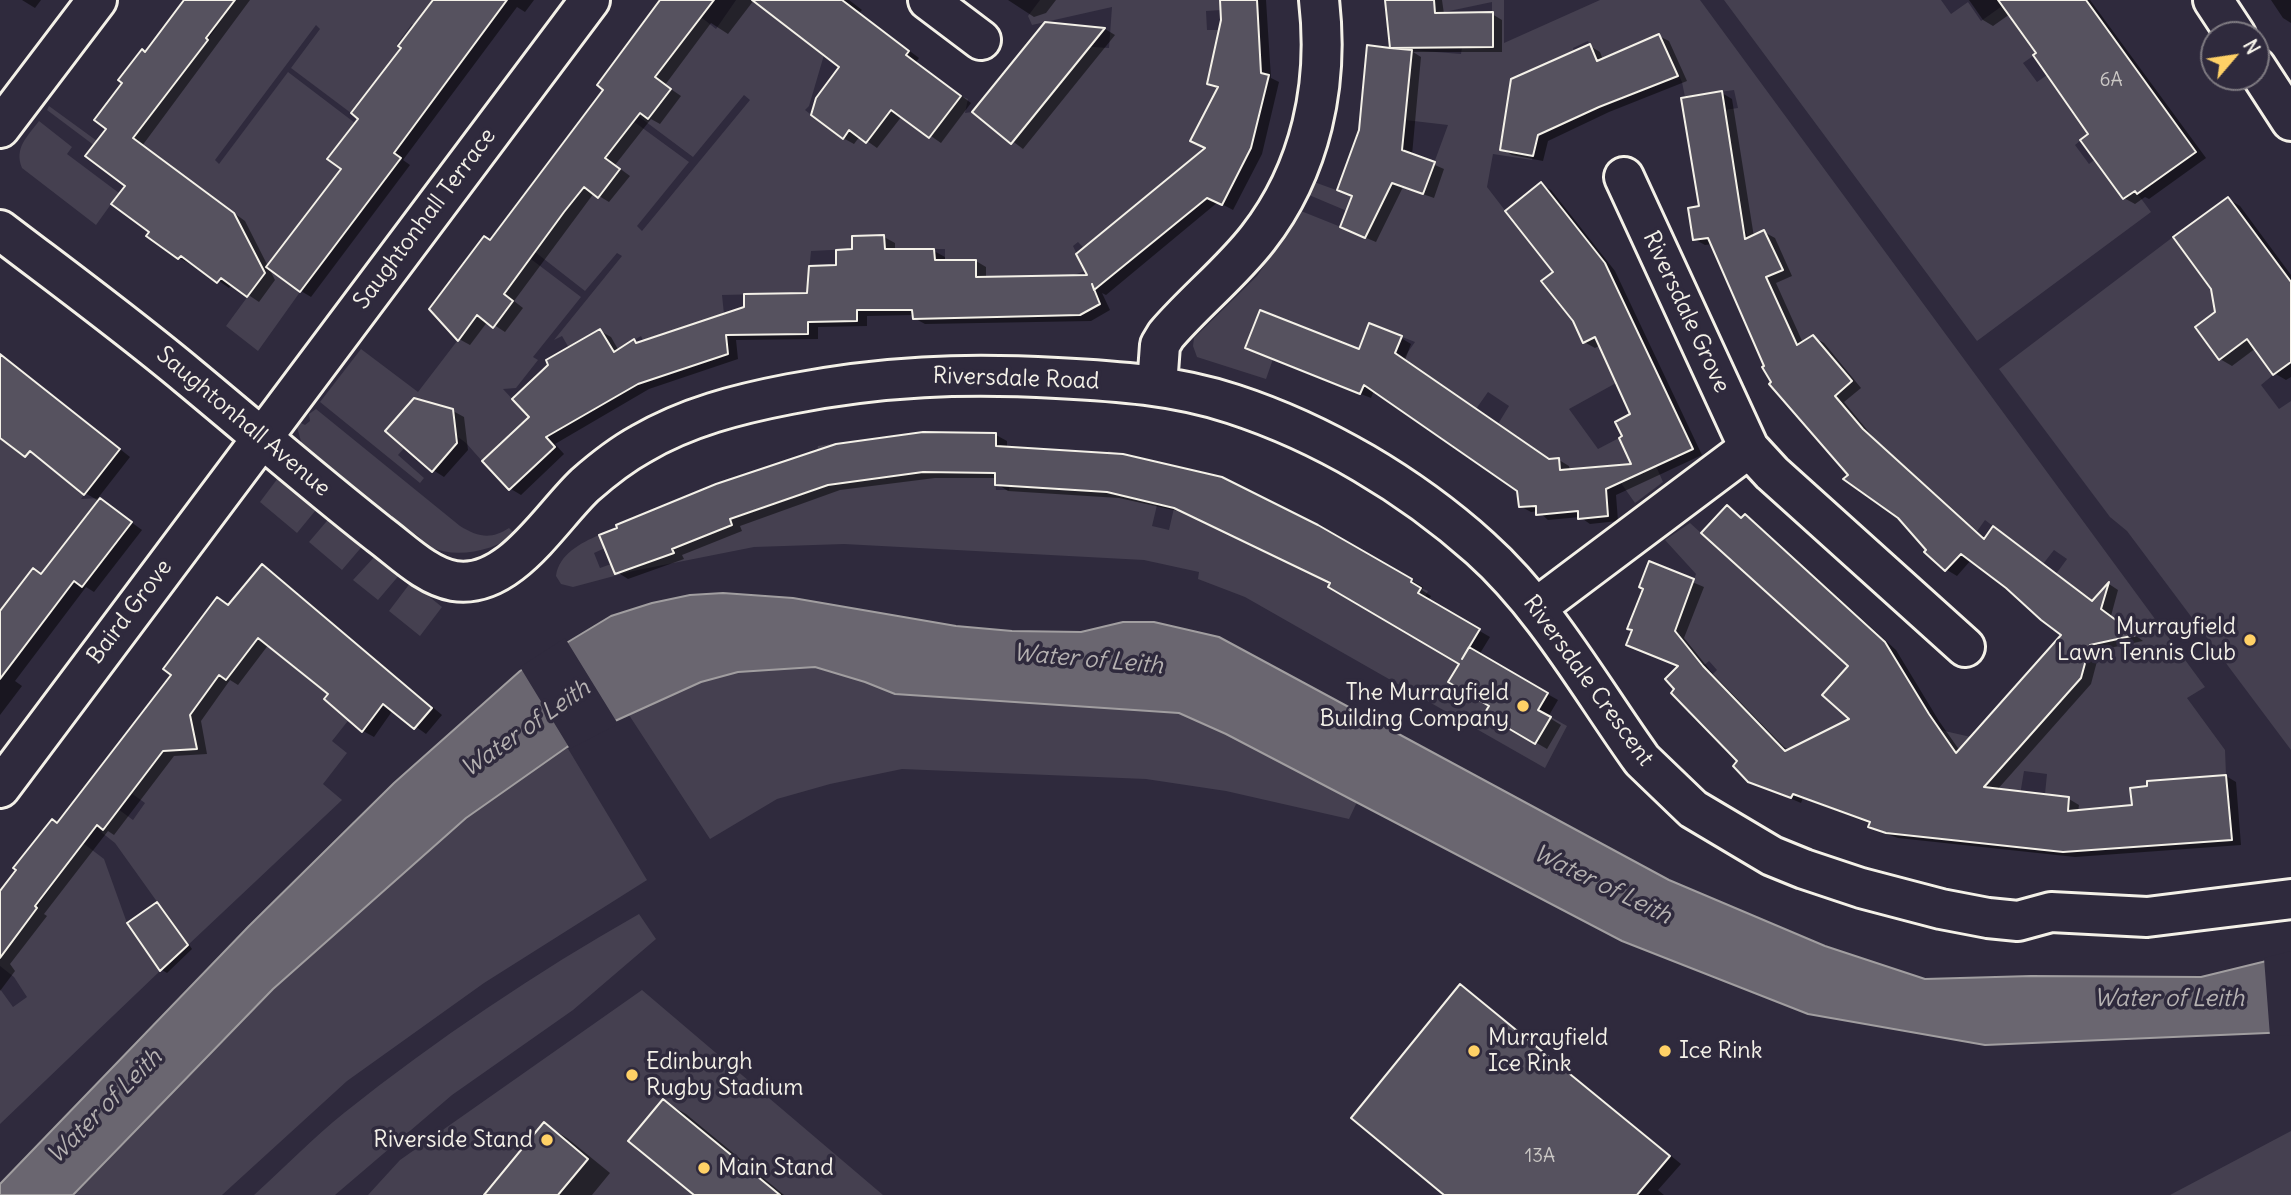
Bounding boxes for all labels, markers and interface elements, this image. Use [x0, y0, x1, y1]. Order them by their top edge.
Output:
north arrow [2200, 21, 2270, 91]
text: N [2238, 35, 2265, 58]
house number: 6A [2099, 70, 2123, 92]
street label: Saughtonhall Terrace [348, 123, 502, 315]
street label: Riversdale Grove [1636, 227, 1736, 397]
street label: Saughtonhall Avenue [151, 341, 335, 503]
street label: Riversdale Road [932, 362, 1100, 396]
street label: Baird Grove [82, 554, 178, 670]
street label: Riversdale Crescent [1517, 590, 1659, 772]
place label: Murrayfield Lawn Tennis Club [2057, 613, 2236, 667]
marker: Murrayfield Lawn Tennis Club [2242, 632, 2258, 648]
water label: Water of Leith [1012, 639, 1164, 681]
water label: Water of Leith [456, 674, 596, 784]
place label: The Murrayfield Building Company [1319, 679, 1509, 733]
marker: The Murrayfield Building Company [1515, 698, 1531, 714]
water label: Water of Leith [1528, 839, 1676, 931]
water label: Water of Leith [2094, 985, 2244, 1013]
place label: Murrayfield Ice Rink [1488, 1024, 1608, 1078]
place label: Ice Rink [1679, 1037, 1762, 1065]
marker: Murrayfield Ice Rink [1466, 1043, 1482, 1059]
marker: Ice Rink [1657, 1043, 1673, 1059]
water label: Water of Leith [42, 1044, 168, 1170]
place label: Edinburgh Rugby Stadium [646, 1048, 803, 1102]
marker: Edinburgh Rugby Stadium [624, 1067, 640, 1083]
place label: Riverside Stand [373, 1126, 533, 1154]
marker: Riverside Stand [539, 1132, 555, 1148]
house number: 13A [1525, 1146, 1555, 1168]
place label: Main Stand [718, 1154, 834, 1182]
marker: Main Stand [696, 1160, 712, 1176]

